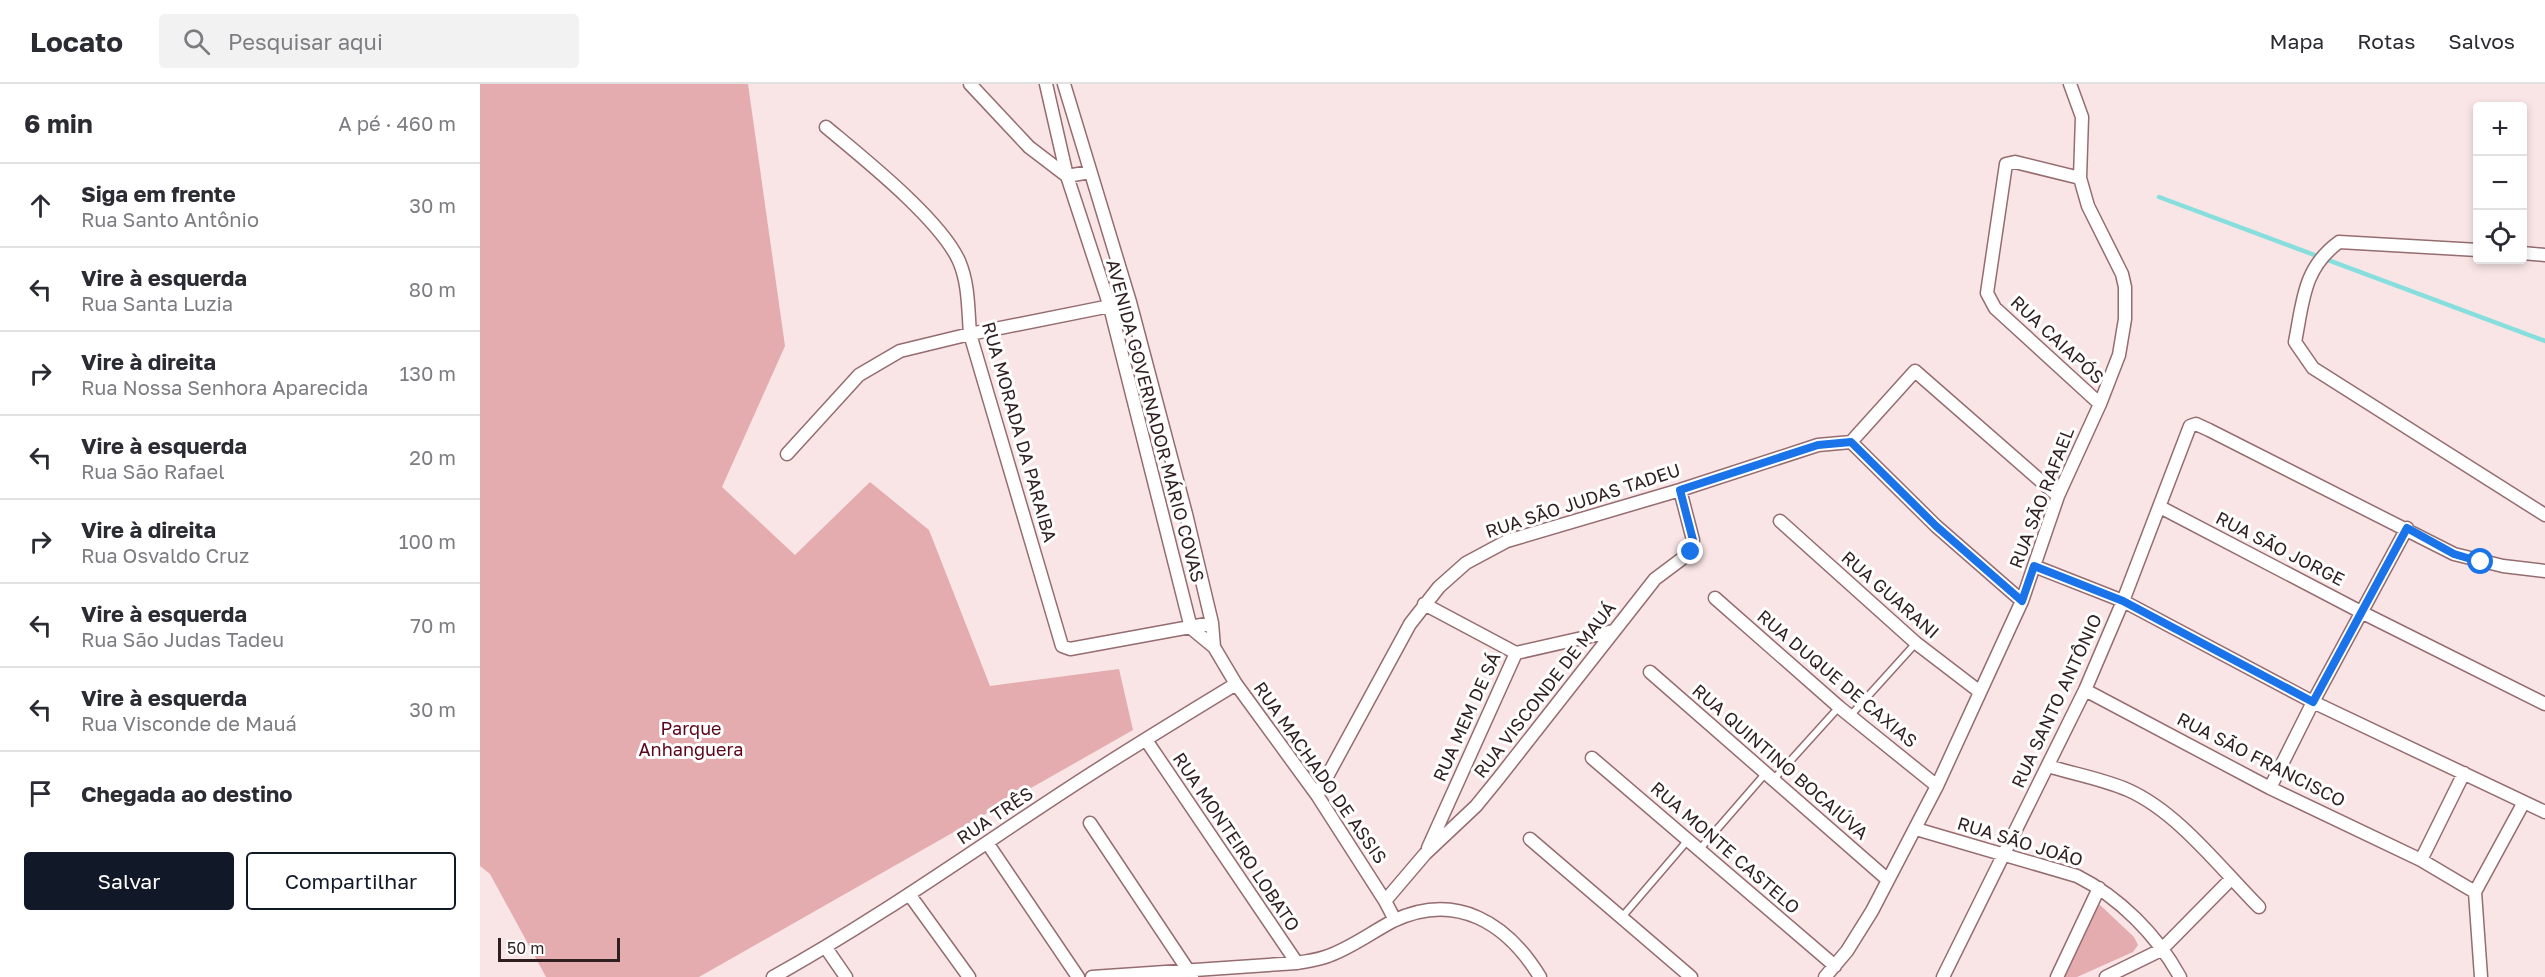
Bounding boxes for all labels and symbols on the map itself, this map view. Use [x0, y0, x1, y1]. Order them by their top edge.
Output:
street label: AVENIDA GOVERNADOR MÁRIO COVAS [1102, 257, 1210, 585]
street label: RUA CAIAPÓS [2006, 290, 2109, 388]
street label: RUA MORADA DA PARAIBA [978, 319, 1062, 544]
street label: RUA SÃO RAFAEL [2004, 424, 2078, 571]
street label: RUA SÃO JUDAS TADEU [1482, 458, 1683, 542]
street label: RUA SÃO JORGE [2213, 506, 2348, 590]
route end [1677, 538, 1703, 564]
street label: RUA GUARANI [1837, 546, 1944, 643]
route start [2467, 548, 2493, 574]
street label: RUA VISCONDE DE MAUÁ [1469, 597, 1620, 782]
street label: RUA DUQUE DE CAXIAS [1753, 605, 1922, 752]
street label: RUA SANTO ANTÔNIO [2006, 610, 2106, 791]
street label: RUA MEM DE SÁ [1428, 649, 1504, 785]
street label: RUA MACHADO DE ASSIS [1250, 677, 1392, 868]
street label: RUA QUINTINO BOCAIÚVA [1688, 679, 1873, 844]
street label: RUA SÃO FRANCISCO [2174, 707, 2349, 811]
park label: Parque Anhanguera [639, 717, 743, 760]
street label: RUA MONTEIRO LOBATO [1169, 748, 1305, 935]
street label: RUA MONTE CASTELO [1647, 776, 1805, 918]
street label: RUA TRÊS [952, 782, 1037, 849]
street label: RUA SÃO JOÃO [1955, 812, 2086, 871]
scale bar [498, 935, 620, 962]

